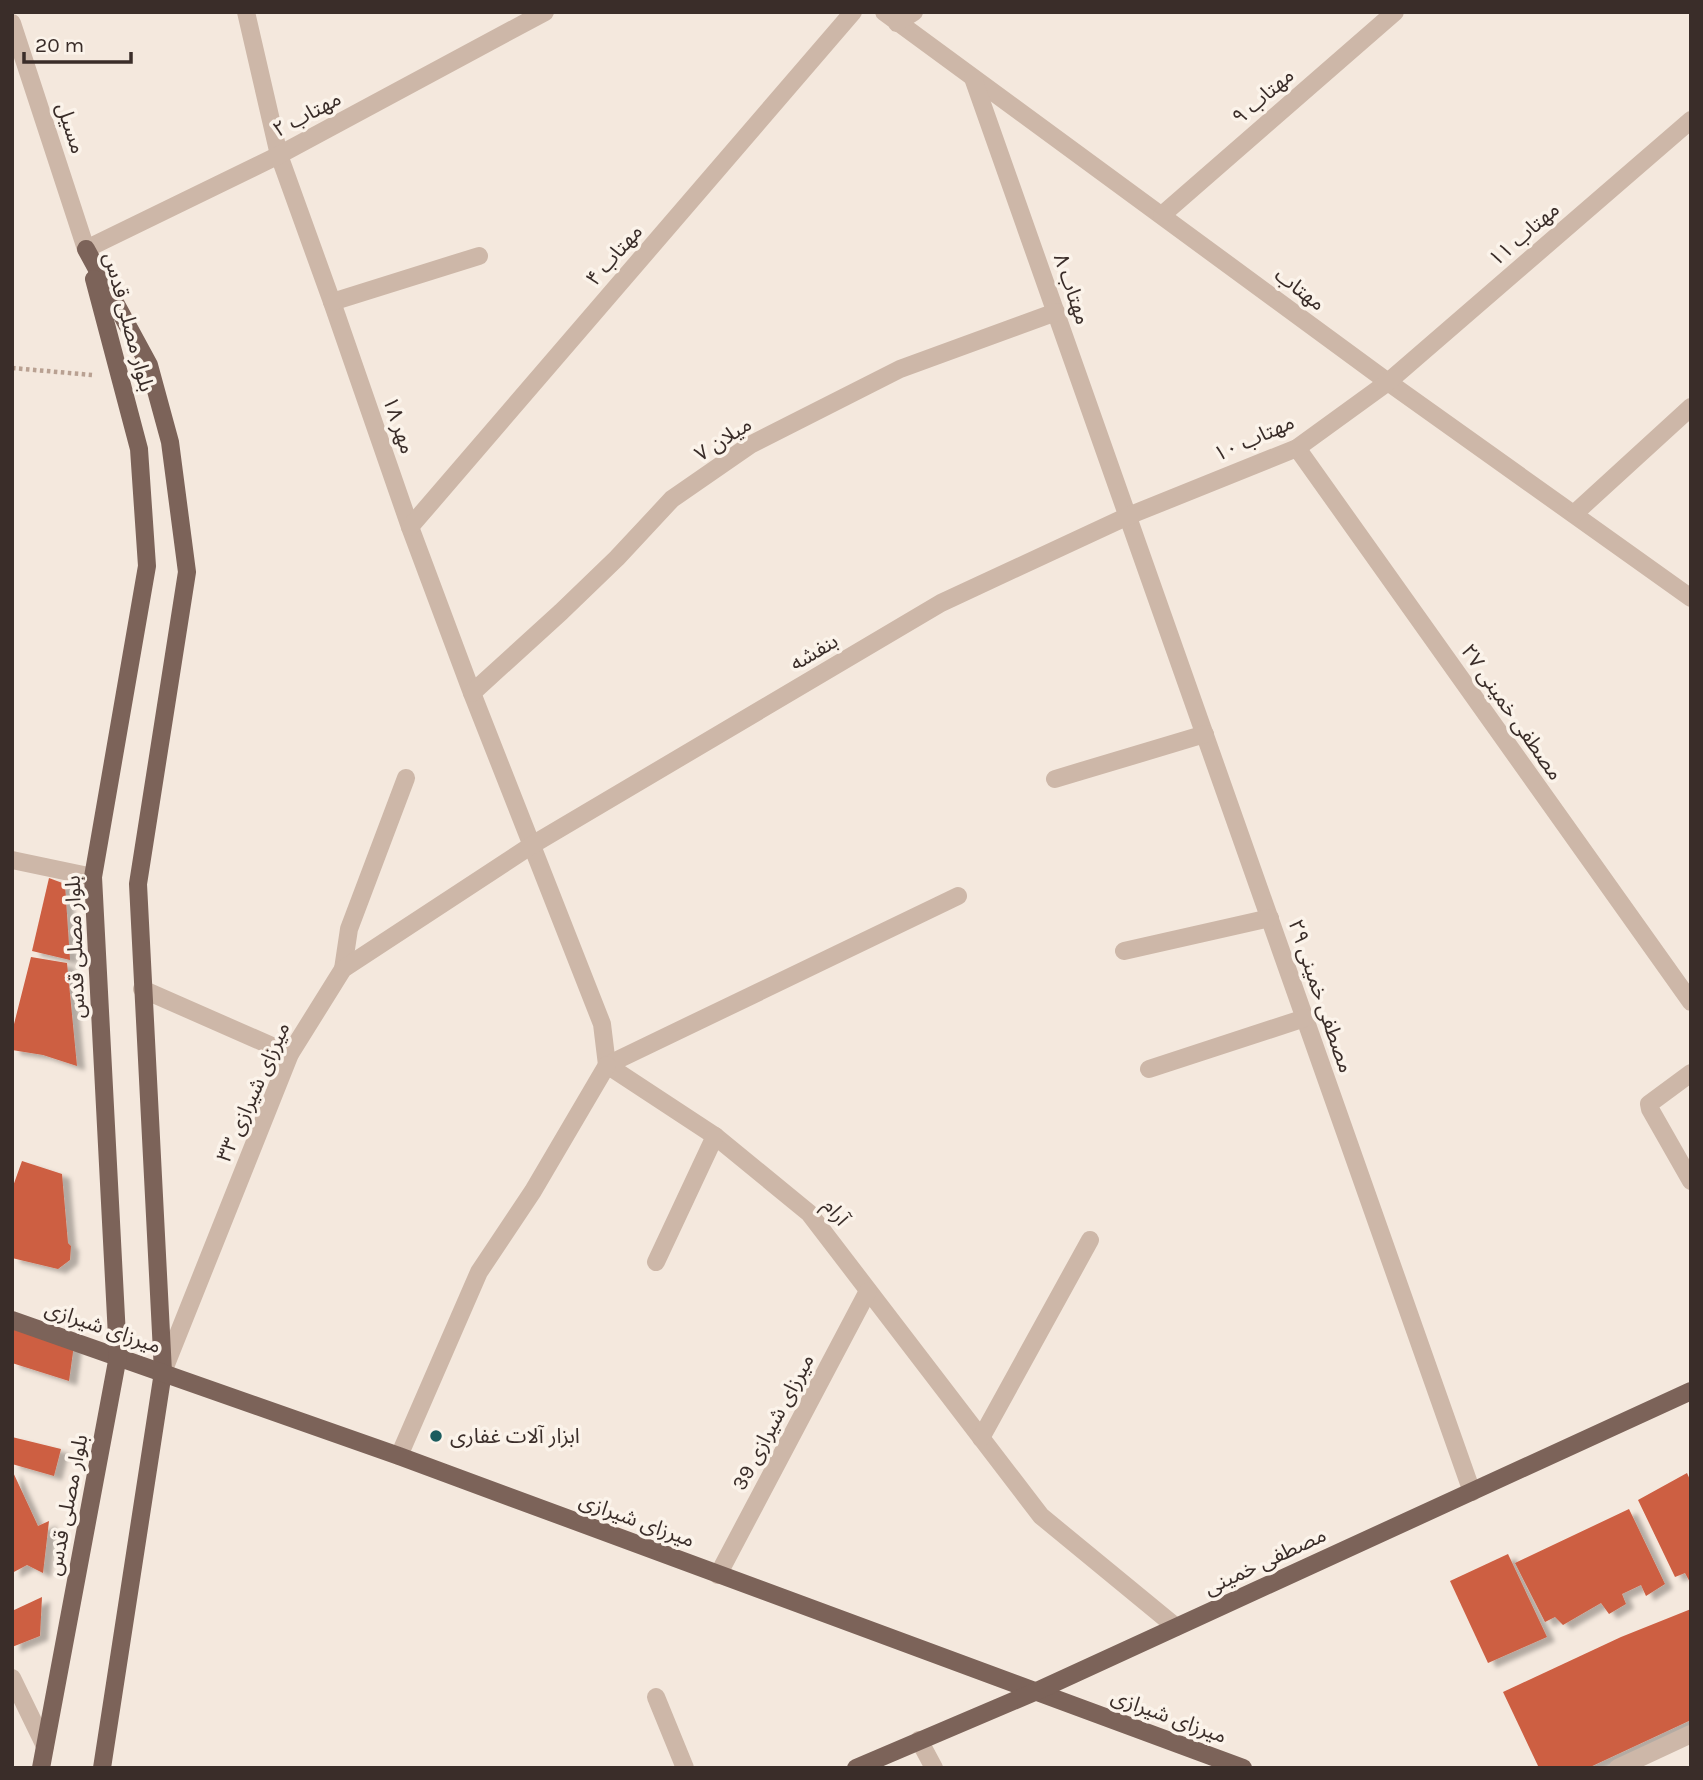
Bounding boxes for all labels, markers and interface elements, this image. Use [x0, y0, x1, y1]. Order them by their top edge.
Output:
scale bar [24, 21, 131, 65]
text: 20 m [35, 33, 84, 57]
street label: مهتاب ۹ [1227, 63, 1299, 129]
street label: مهتاب ۲ [269, 86, 345, 142]
street label: مسیل [52, 100, 90, 156]
street label: مهتاب ۱۱ [1484, 197, 1564, 271]
street label: مهتاب ۴ [581, 219, 647, 291]
street label: بلوار مصلی قدس [99, 250, 159, 394]
street label: مهتاب ۸ [1049, 250, 1095, 328]
street label: مهتاب [1270, 262, 1330, 316]
street label: مهر ۱۸ [378, 393, 420, 457]
street label: مهتاب ۱۰ [1210, 410, 1298, 466]
street label: میلان ۷ [690, 412, 756, 466]
street label: بنفشه [786, 629, 842, 675]
street label: مصطفی خمینی ۲۷ [1456, 639, 1568, 785]
street label: بلوار مصلی قدس [61, 875, 89, 1019]
street label: مصطفی خمینی ۲۹ [1283, 916, 1359, 1076]
street label: میرزای شیرازی ۳۳ [212, 1019, 294, 1165]
street label: آرام [815, 1194, 855, 1233]
street label: میرزای شیرازی [42, 1296, 164, 1358]
street label: میرزای شیرازی 39 [727, 1350, 819, 1494]
place label: ابزار آلات غفاری [450, 1424, 580, 1448]
marker: ابزار آلات غفاری [428, 1428, 444, 1444]
street label: بلوار مصلی قدس [42, 1432, 92, 1578]
street label: میرزای شیرازی [576, 1488, 698, 1552]
street label: مصطفی خمینی [1200, 1522, 1330, 1600]
street label: میرزای شیرازی [1108, 1684, 1230, 1748]

